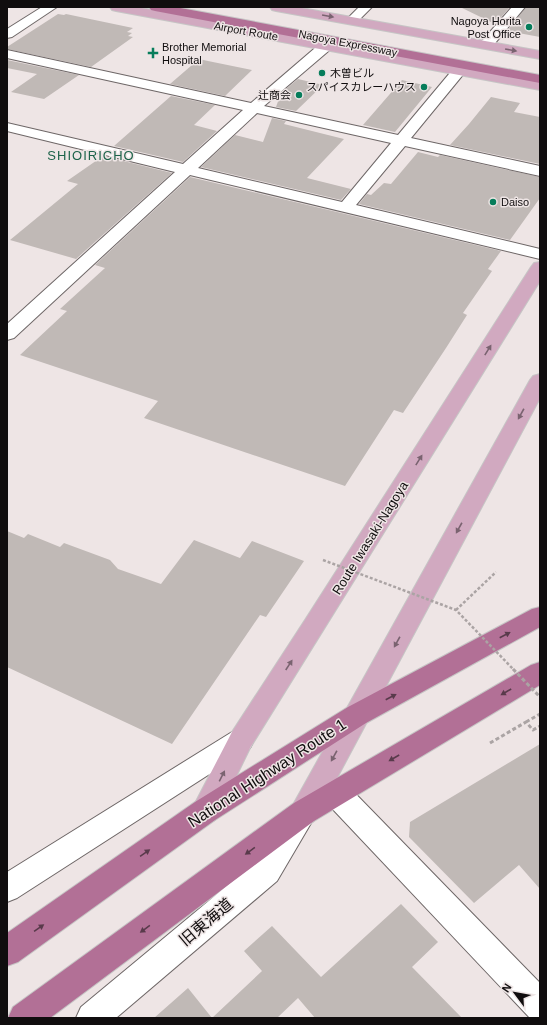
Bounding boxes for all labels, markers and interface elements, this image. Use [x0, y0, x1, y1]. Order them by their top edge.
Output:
one-way arrow [322, 14, 335, 20]
place label: Nagoya Horita Post Office [451, 15, 522, 40]
street label: Airport Route [213, 19, 279, 43]
marker: Nagoya Horita Post Office [524, 22, 534, 32]
street label: Nagoya Expressway [298, 28, 399, 59]
place label: Brother Memorial Hospital [162, 41, 246, 66]
marker: Brother Memorial Hospital [147, 47, 159, 59]
one-way arrow [505, 47, 518, 53]
place label: 木曽ビル [330, 67, 374, 79]
marker: 木曽ビル [317, 68, 327, 78]
place label: スパイスカレーハウス [307, 81, 416, 93]
marker: スパイスカレーハウス [419, 82, 429, 92]
place label: 辻商会 [258, 89, 291, 101]
marker: 辻商会 [294, 90, 304, 100]
district label: SHIOIRICHO [47, 148, 135, 163]
place label: Daiso [501, 196, 529, 208]
marker: Daiso [488, 197, 498, 207]
one-way arrow [484, 344, 491, 356]
one-way arrow [518, 408, 525, 420]
one-way arrow [415, 454, 422, 466]
street label: Route Iwasaki-Nagoya [329, 478, 411, 597]
one-way arrow [456, 522, 462, 534]
one-way arrow [500, 632, 511, 638]
one-way arrow [393, 637, 400, 648]
one-way arrow [285, 660, 293, 670]
one-way arrow [500, 689, 512, 696]
one-way arrow [385, 693, 397, 700]
street label: National Highway Route 1 [185, 715, 349, 831]
one-way arrow [331, 751, 338, 762]
one-way arrow [388, 754, 400, 761]
one-way arrow [219, 770, 226, 782]
one-way arrow [245, 847, 255, 855]
one-way arrow [140, 849, 150, 857]
street label: 旧東海道 [176, 895, 236, 949]
one-way arrow [34, 924, 44, 932]
one-way arrow [140, 924, 151, 933]
north arrow [495, 973, 535, 1013]
text: N [499, 981, 514, 994]

